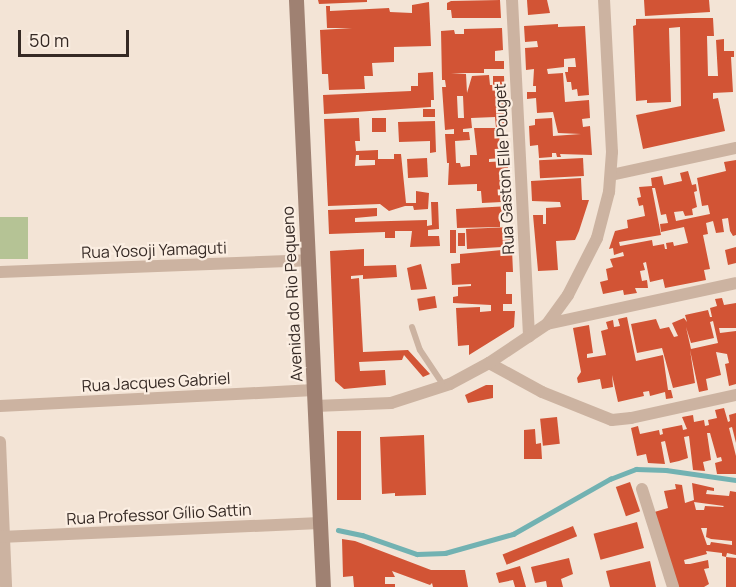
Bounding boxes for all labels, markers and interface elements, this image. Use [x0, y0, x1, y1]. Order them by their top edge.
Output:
scale bar [21, 18, 132, 56]
text: 50 m [29, 28, 69, 52]
street label: Rua Gaston Elle Pouget [490, 83, 518, 255]
street label: Avenida do Rio Pequeno [278, 206, 306, 382]
street label: Rua Yosoji Yamaguti [81, 238, 227, 262]
street label: Rua Jacques Gabriel [81, 369, 231, 395]
street label: Rua Professor Gílio Sattin [66, 500, 252, 528]

